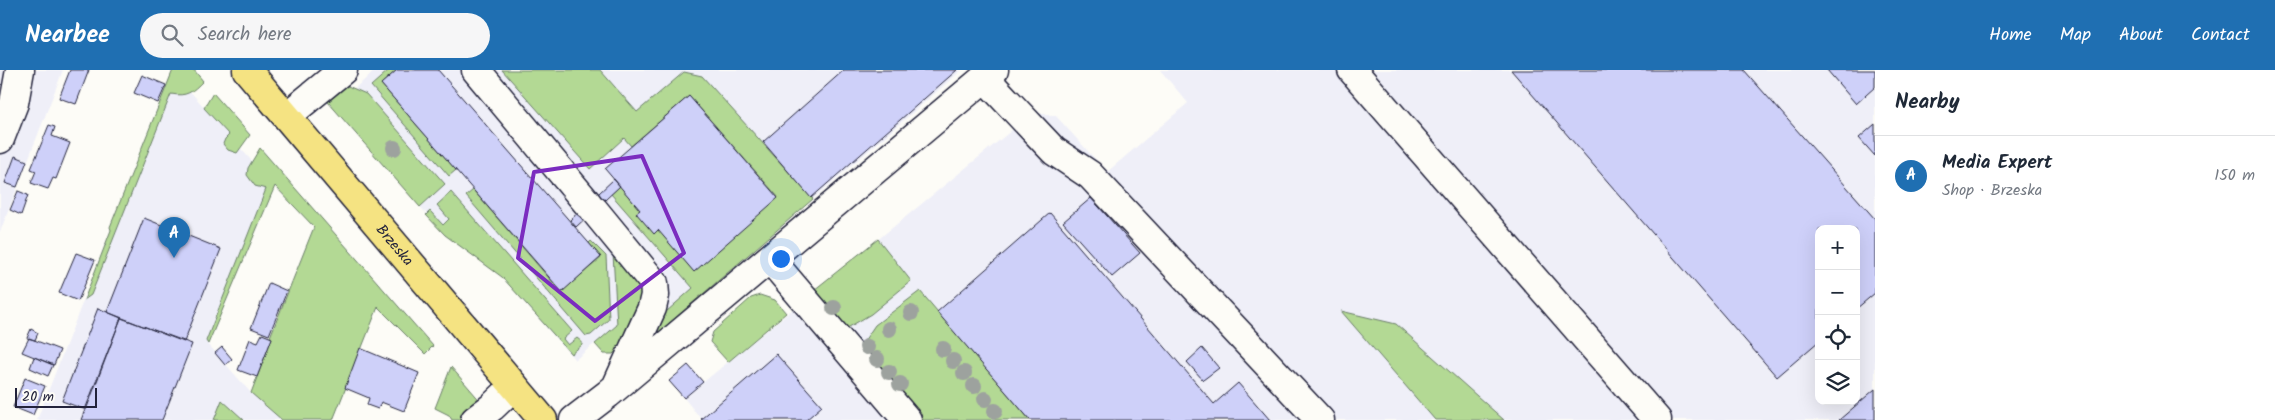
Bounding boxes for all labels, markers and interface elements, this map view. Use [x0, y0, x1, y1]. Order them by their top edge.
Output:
search box [140, 13, 490, 58]
text: Nearbee [25, 16, 110, 55]
text: Search here [198, 20, 292, 50]
icon: search [158, 21, 186, 49]
text: Home [1989, 21, 2032, 50]
text: Map [2060, 21, 2091, 50]
text: About [2119, 21, 2163, 50]
text: Contact [2191, 21, 2250, 50]
text: Nearby [1895, 86, 1960, 119]
text: Media Expert [1942, 148, 2052, 178]
text: A [1906, 163, 1916, 188]
text: 150 m [2214, 163, 2255, 188]
text: Shop · Brzeska [1942, 178, 2042, 203]
pin: A [158, 217, 190, 258]
street label: Brzeska [369, 219, 419, 272]
map controls [1815, 225, 1860, 405]
button: + [1815, 225, 1860, 270]
your location [768, 246, 794, 272]
button: − [1815, 270, 1860, 315]
button: locate [1815, 315, 1860, 360]
button: layers [1815, 360, 1860, 405]
scale bar [15, 385, 98, 408]
text: 20 m [22, 386, 54, 408]

